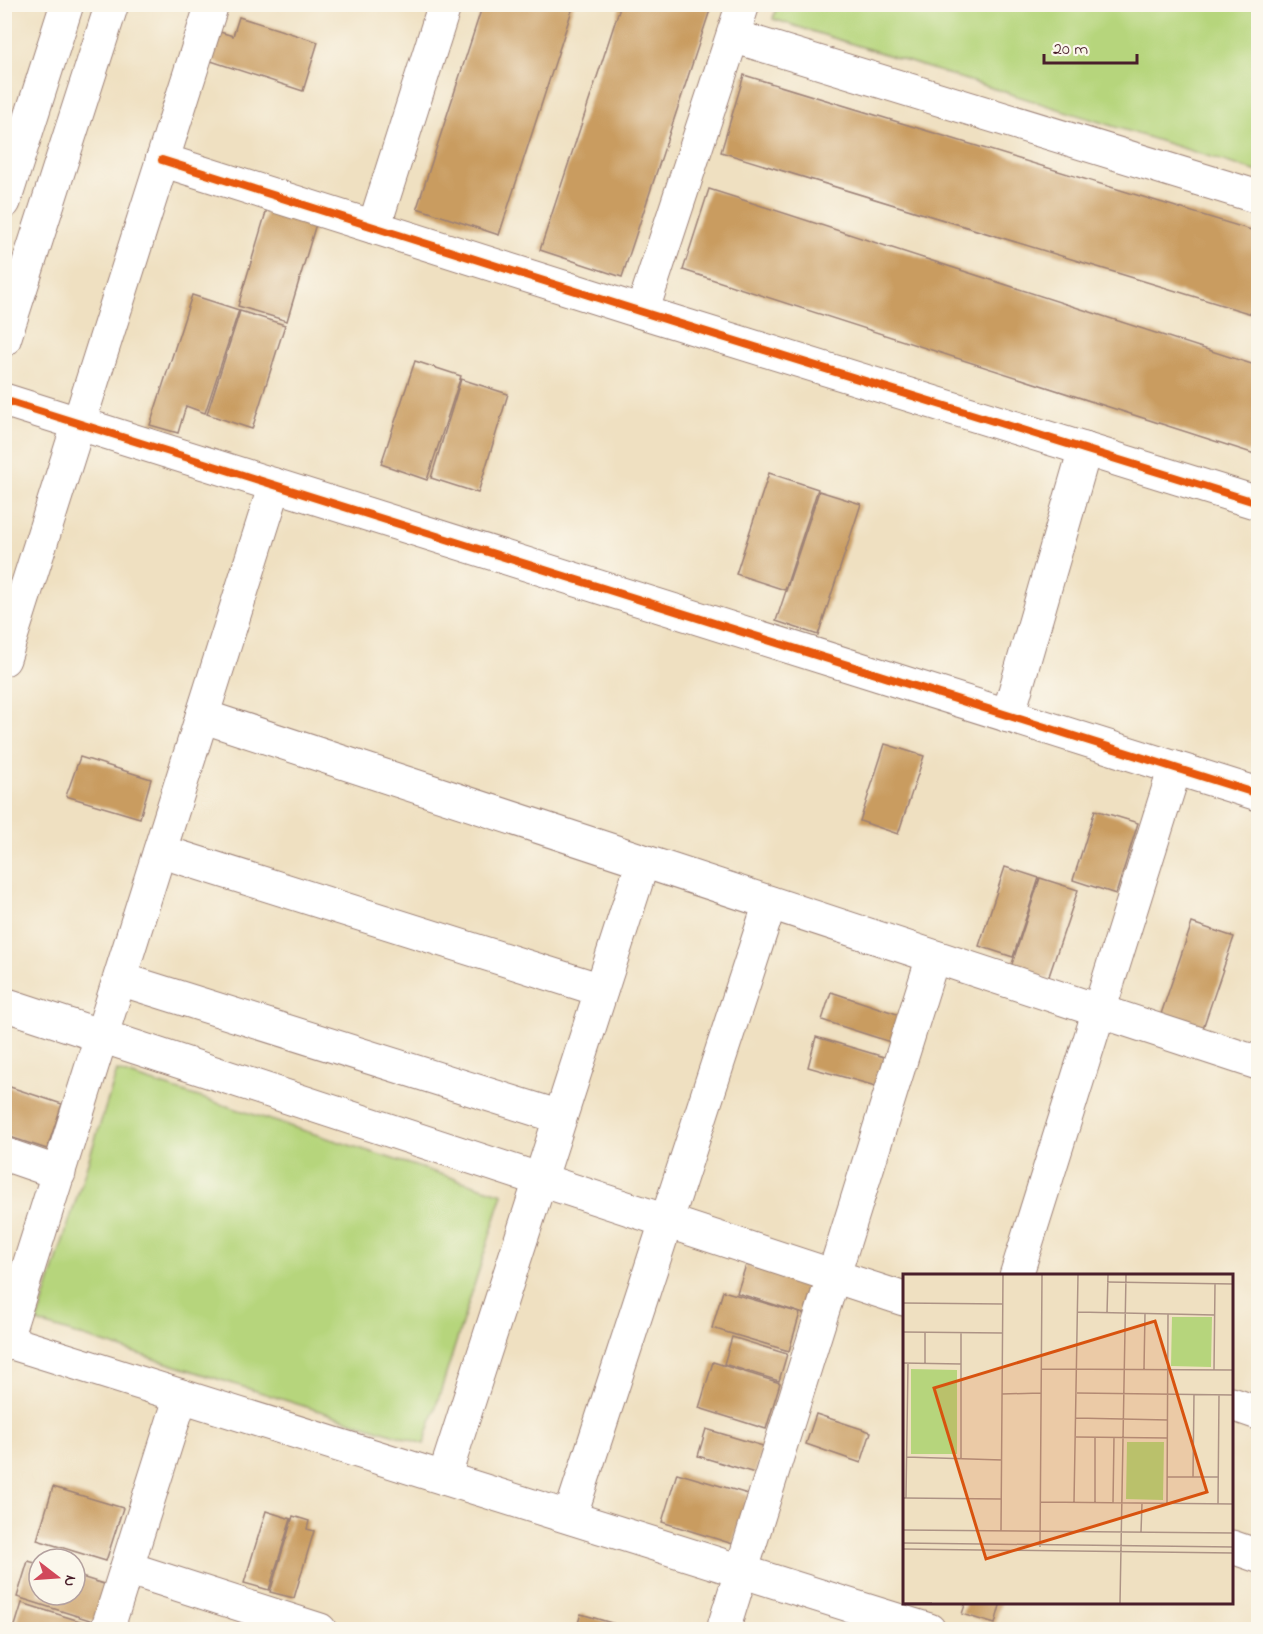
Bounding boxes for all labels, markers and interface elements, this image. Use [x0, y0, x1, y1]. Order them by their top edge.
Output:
scale bar [1044, 27, 1137, 65]
text: 20 m [1053, 37, 1088, 63]
inset map [903, 1274, 1233, 1604]
north arrow [27, 1547, 87, 1607]
text: N [56, 1572, 82, 1590]

